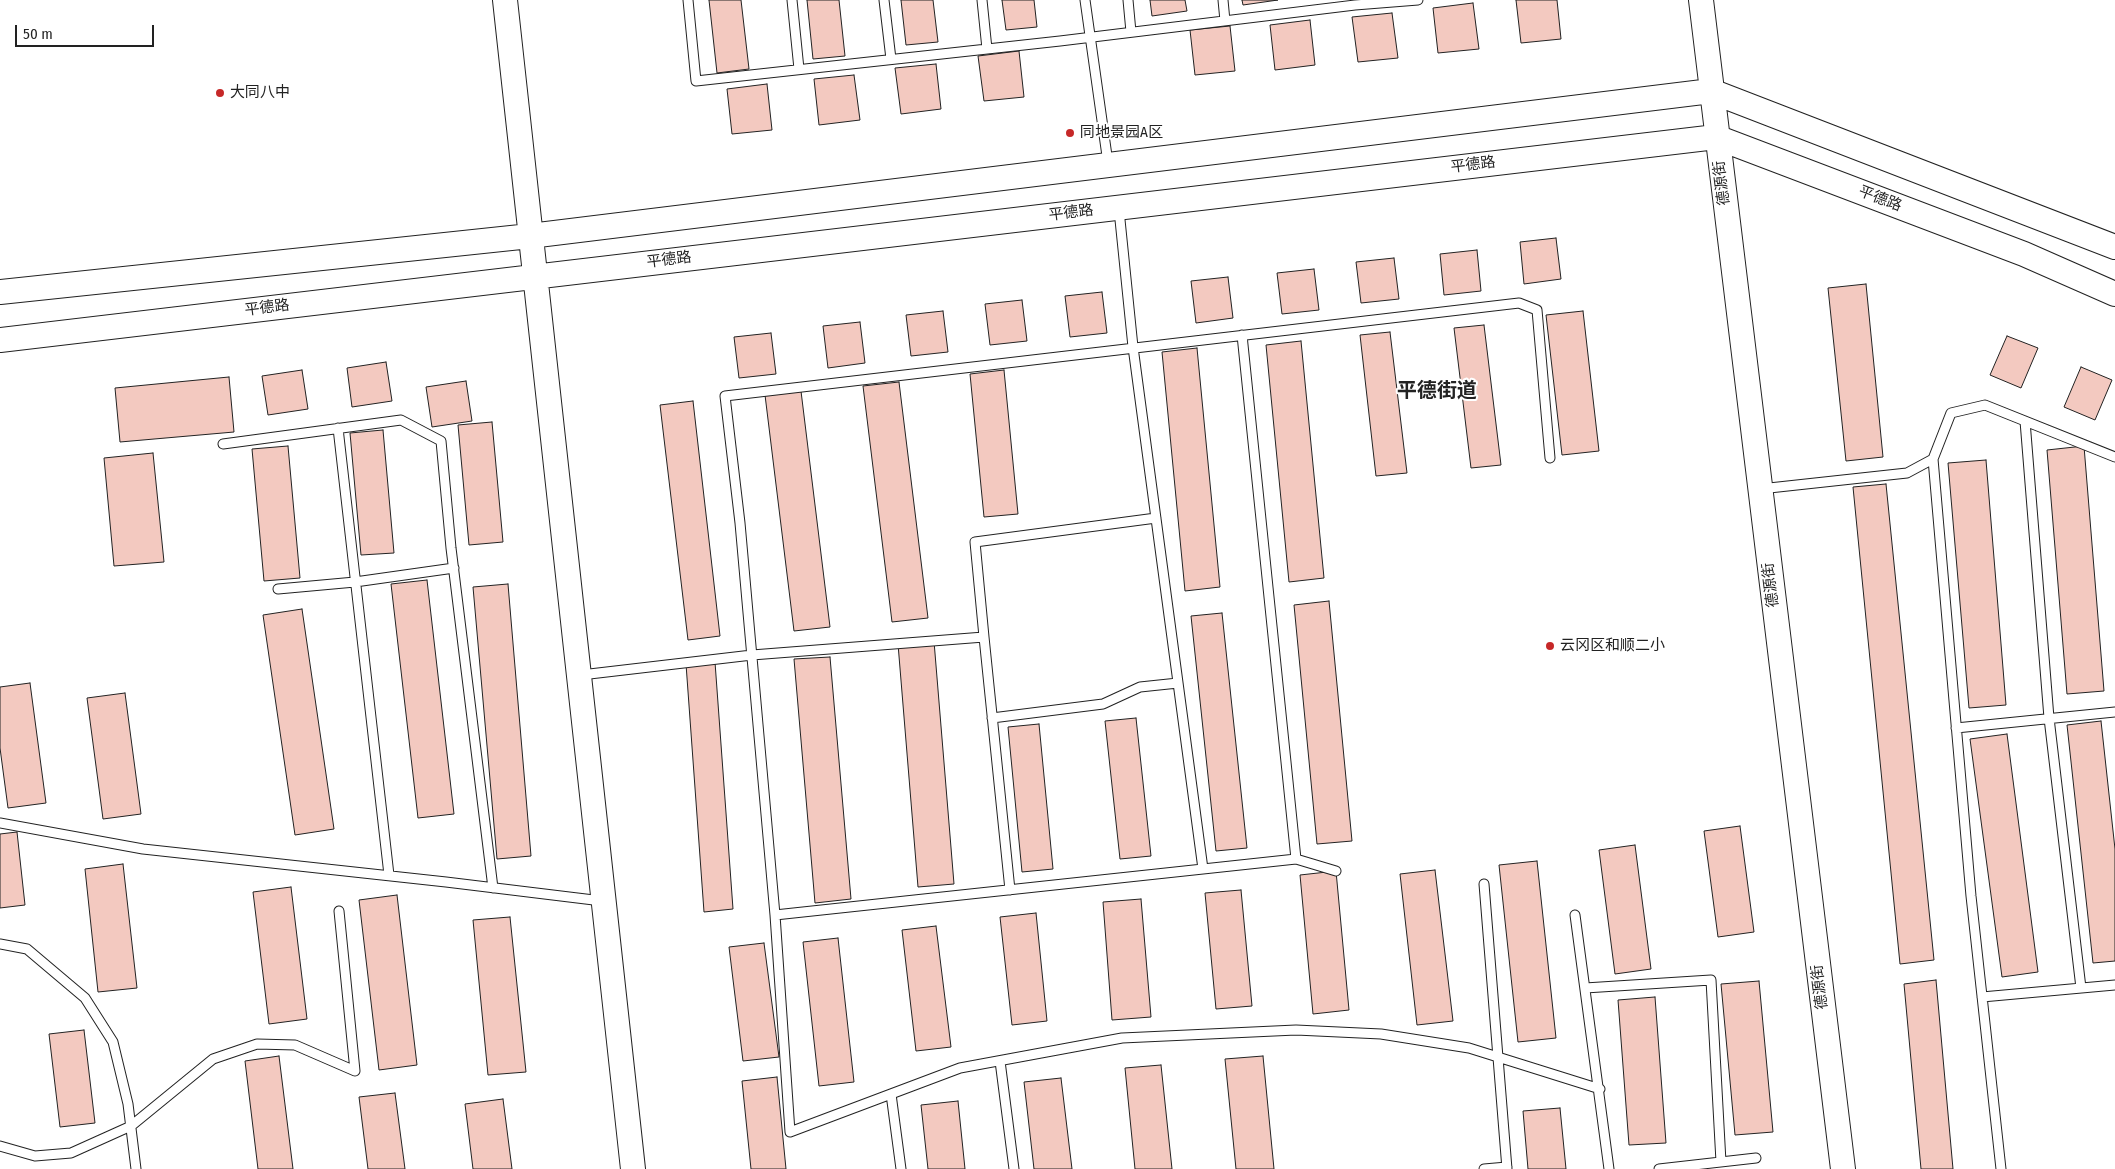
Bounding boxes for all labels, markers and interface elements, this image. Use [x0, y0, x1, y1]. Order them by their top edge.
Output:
scale bar [18, 15, 156, 47]
text: 50 m [23, 25, 53, 43]
place label: 大同八中 [230, 84, 290, 102]
marker: 大同八中 [214, 87, 226, 99]
place label: 同地景园A区 [1080, 124, 1163, 142]
marker: 同地景园A区 [1064, 127, 1076, 139]
street label: 平德路 [1450, 153, 1496, 177]
street label: 德源街 [1710, 160, 1734, 206]
street label: 平德路 [1856, 183, 1904, 215]
street label: 平德路 [1048, 201, 1094, 225]
street label: 平德路 [646, 248, 692, 272]
street label: 平德路 [244, 296, 290, 320]
district label: 平德街道 [1397, 379, 1477, 403]
street label: 德源街 [1759, 562, 1783, 608]
place label: 云冈区和顺二小 [1560, 637, 1665, 655]
marker: 云冈区和顺二小 [1544, 640, 1556, 652]
street label: 德源街 [1808, 964, 1832, 1010]

